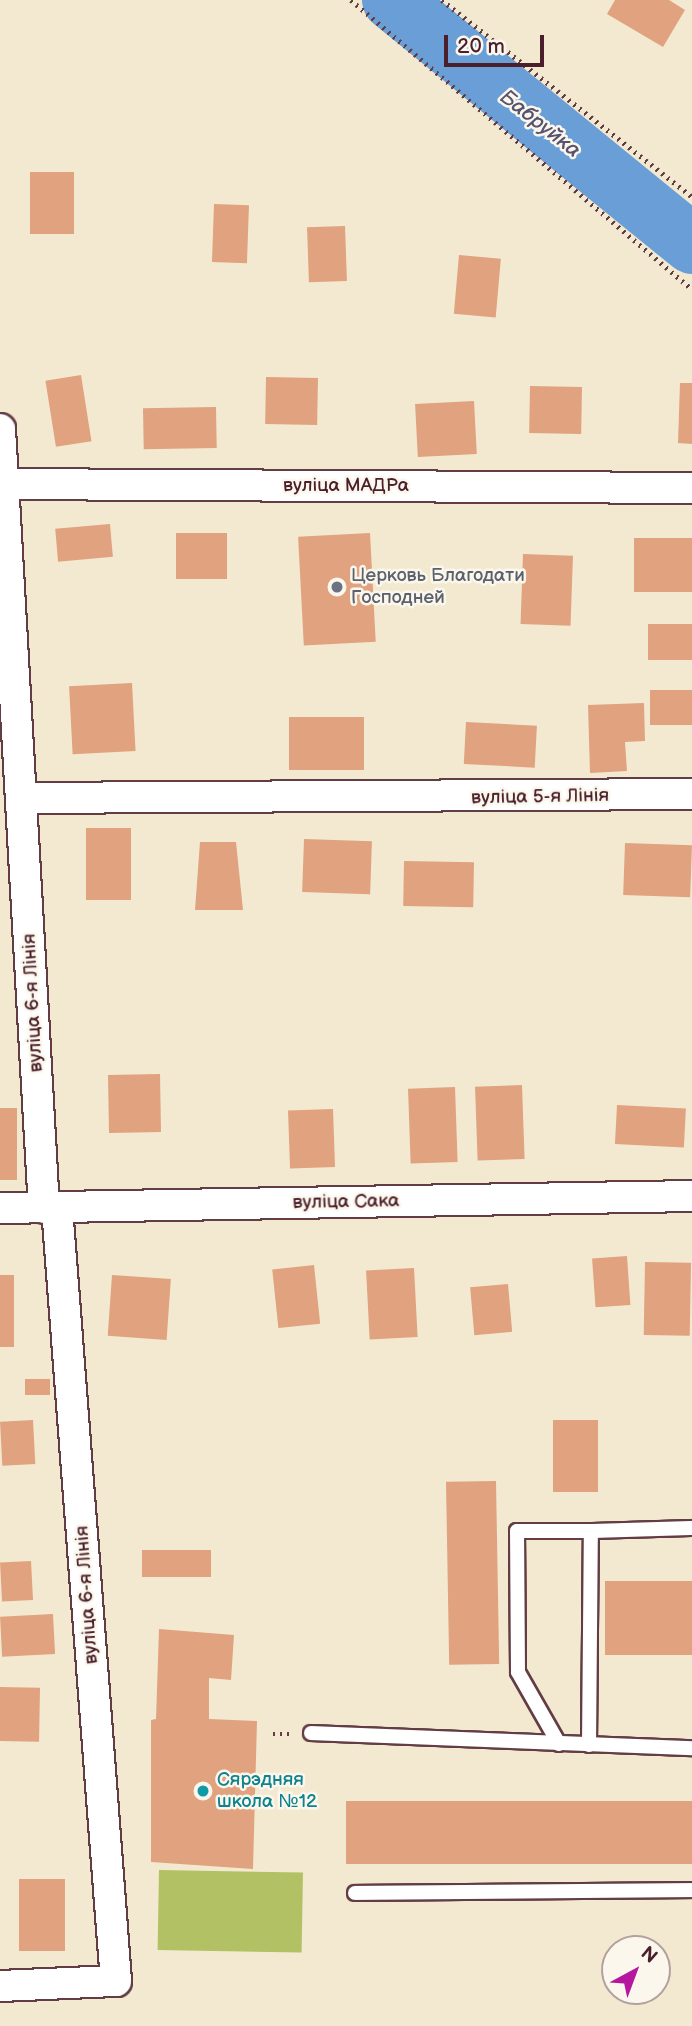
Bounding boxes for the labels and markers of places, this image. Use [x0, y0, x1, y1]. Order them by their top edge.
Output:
place label: Церковь Благодати Господней [351, 565, 525, 609]
marker: Церковь Благодати Господней [329, 579, 345, 595]
place label: Сярэдняя школа №12 [217, 1769, 317, 1813]
marker: Сярэдняя школа №12 [195, 1783, 211, 1799]

